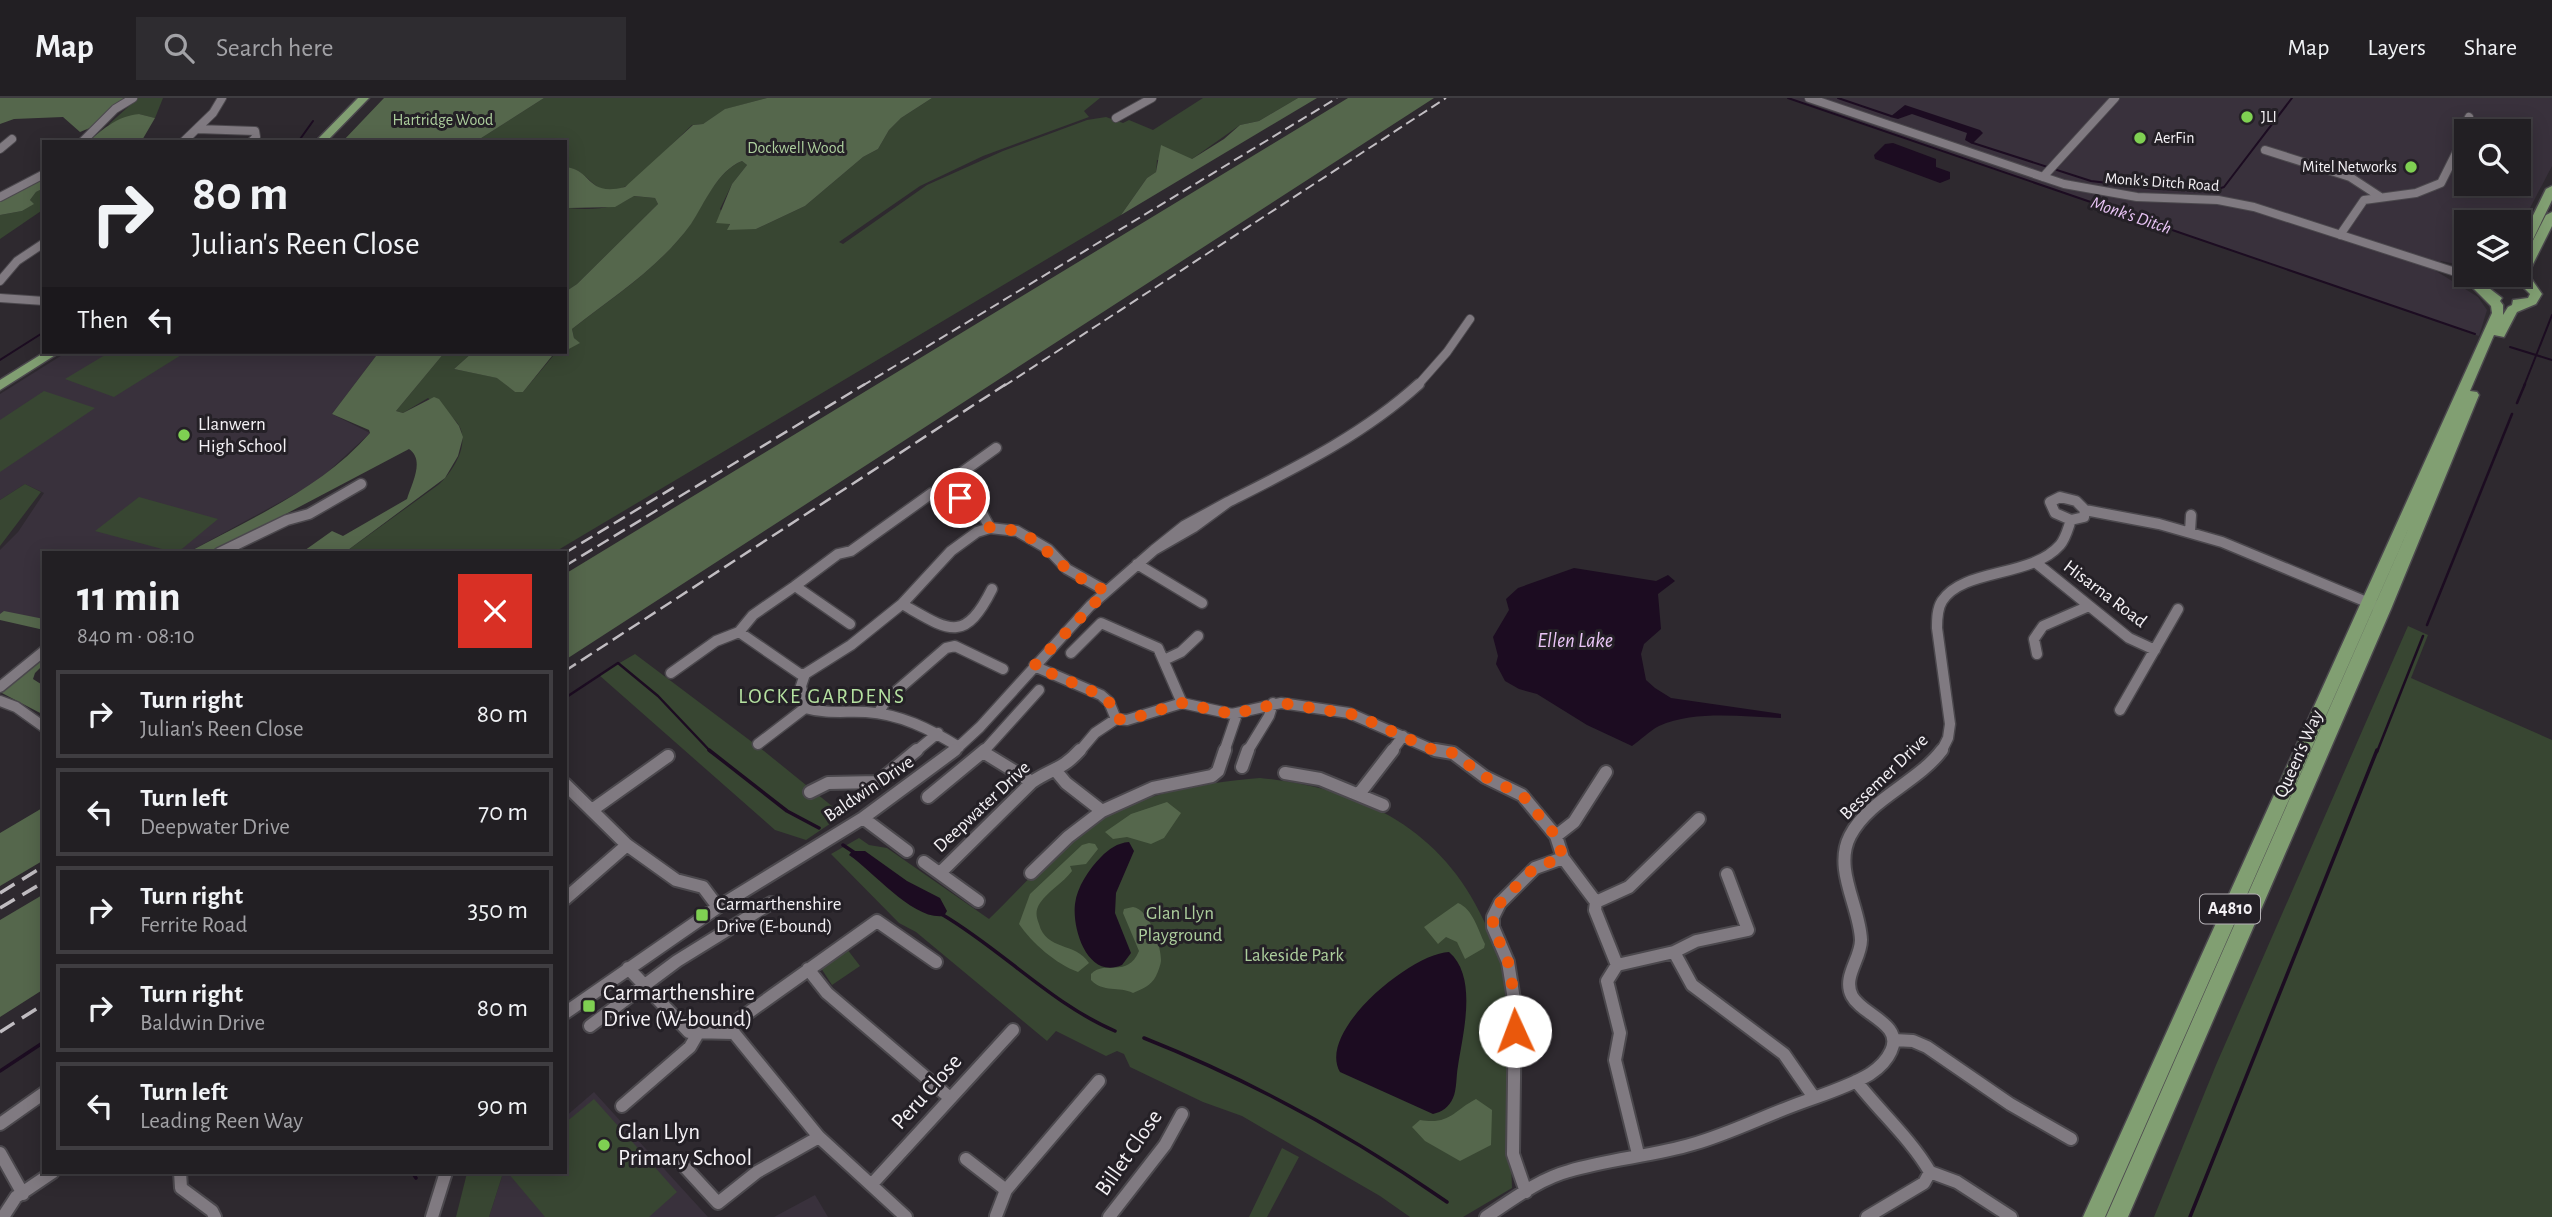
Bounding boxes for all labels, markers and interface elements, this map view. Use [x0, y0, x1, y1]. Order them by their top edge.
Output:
search box [136, 17, 626, 80]
icon: search [160, 29, 198, 67]
text: Map [35, 31, 94, 64]
text: Search here [216, 35, 334, 61]
text: Map [2287, 36, 2329, 60]
text: Layers [2367, 36, 2426, 60]
text: Share [2464, 36, 2517, 60]
marker: JLI [2239, 109, 2255, 125]
place label: JLI [2261, 109, 2277, 125]
park label: Hartridge Wood [393, 112, 493, 128]
map controls [2454, 119, 2531, 287]
button: search [2454, 119, 2531, 196]
marker: AerFin [2132, 130, 2148, 146]
place label: AerFin [2154, 130, 2194, 146]
park label: Dockwell Wood [747, 140, 845, 156]
place label: Mitel Networks [2302, 159, 2397, 175]
marker: Mitel Networks [2403, 159, 2419, 175]
icon: right [77, 168, 168, 259]
text: 80 m [192, 170, 289, 219]
street label: Monk's Ditch Road [2104, 170, 2220, 194]
water label: Monk's Ditch [2089, 194, 2173, 238]
button: layers [2454, 210, 2531, 287]
text: Julian's Reen Close [192, 228, 420, 260]
icon: left [142, 301, 180, 339]
text: Then [77, 307, 128, 333]
place label: Llanwern High School [198, 415, 287, 456]
marker: Llanwern High School [176, 427, 192, 443]
pin [930, 468, 990, 528]
icon: arrive [941, 479, 979, 517]
street label: Hisarna Road [2060, 557, 2150, 631]
button: close [458, 574, 532, 648]
text: 11 min [77, 576, 181, 618]
text: 840 m · 08:10 [77, 625, 195, 648]
water label: Ellen Lake [1537, 630, 1613, 651]
district label: LOCKE GARDENS [738, 686, 906, 707]
text: Turn right [140, 687, 243, 713]
icon: right [81, 695, 119, 733]
text: 80 m [477, 701, 528, 727]
street label: Queen's Way [2271, 707, 2327, 801]
text: Julian's Reen Close [140, 718, 304, 741]
street label: Bessemer Drive [1836, 730, 1932, 824]
street label: Baldwin Drive [821, 752, 917, 826]
street label: Deepwater Drive [930, 758, 1034, 856]
text: Turn left [140, 785, 228, 811]
icon: left [81, 793, 119, 831]
text: 70 m [478, 799, 528, 825]
text: Deepwater Drive [140, 816, 290, 839]
text: Turn right [140, 883, 243, 909]
icon: right [81, 891, 119, 929]
road number: A4810 [2200, 894, 2260, 924]
place label: Carmarthenshire Drive (E-bound) [716, 895, 841, 936]
text: 350 m [468, 897, 528, 923]
park label: Glan Llyn Playground [1138, 904, 1222, 945]
marker: Carmarthenshire Drive (E-bound) [694, 907, 710, 923]
text: Ferrite Road [140, 914, 247, 937]
park label: Lakeside Park [1244, 946, 1344, 965]
text: Turn right [140, 981, 243, 1007]
place label: Carmarthenshire Drive (W-bound) [603, 982, 755, 1031]
icon: right [81, 989, 119, 1027]
position arrow [1478, 994, 1552, 1068]
text: 80 m [477, 995, 528, 1021]
marker: Carmarthenshire Drive (W-bound) [581, 998, 597, 1014]
text: Baldwin Drive [140, 1012, 265, 1035]
street label: Peru Close [887, 1050, 967, 1134]
text: Turn left [140, 1079, 228, 1105]
icon: left [81, 1087, 119, 1125]
text: 90 m [477, 1093, 528, 1119]
street label: Billet Close [1091, 1106, 1167, 1200]
text: Leading Reen Way [140, 1110, 303, 1133]
place label: Glan Llyn Primary School [618, 1121, 752, 1170]
marker: Glan Llyn Primary School [596, 1137, 612, 1153]

